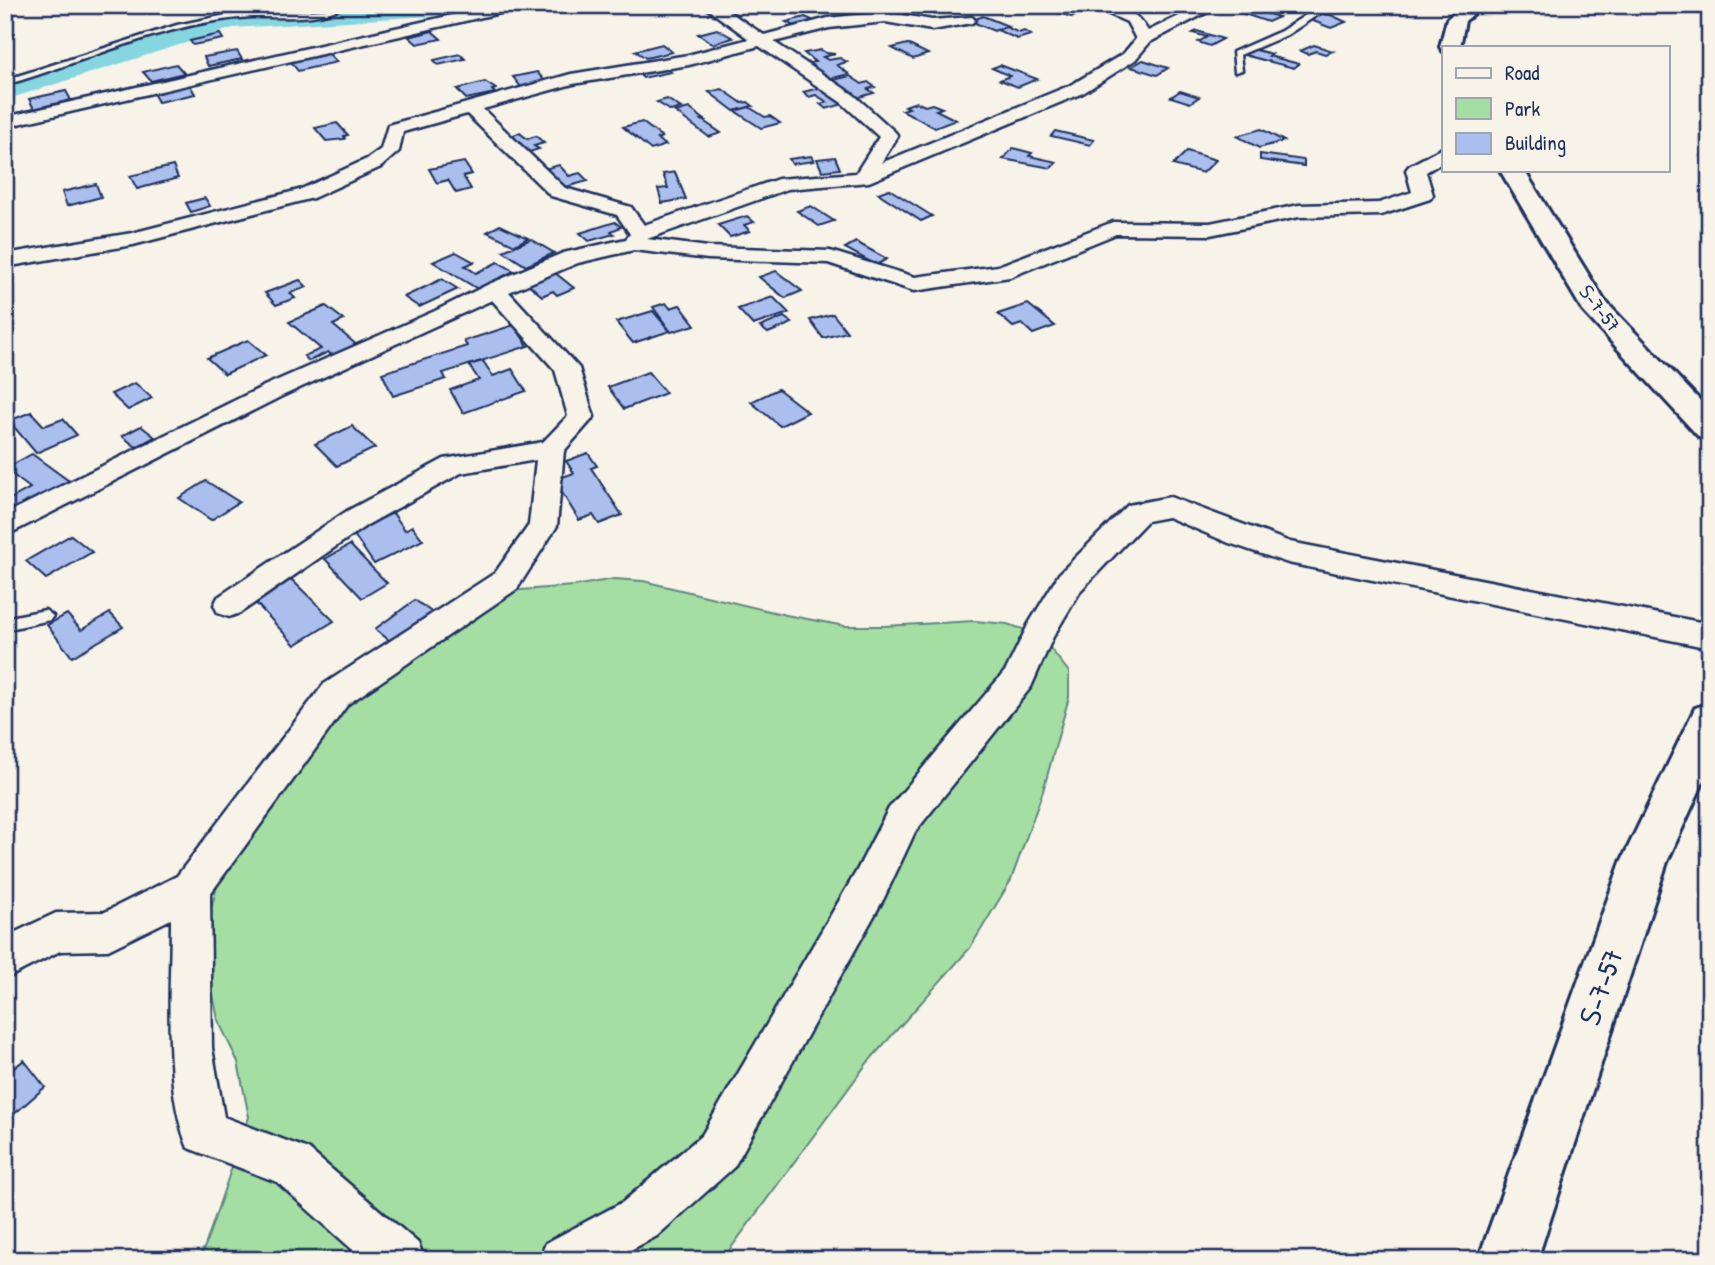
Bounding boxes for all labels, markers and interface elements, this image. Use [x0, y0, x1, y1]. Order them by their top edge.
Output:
legend [1442, 46, 1670, 172]
text: Road [1505, 58, 1539, 87]
text: Park [1505, 94, 1540, 123]
text: Building [1505, 128, 1566, 157]
street label: Տ-7-57 [1573, 279, 1627, 337]
street label: Տ-7-57 [1570, 944, 1632, 1030]

